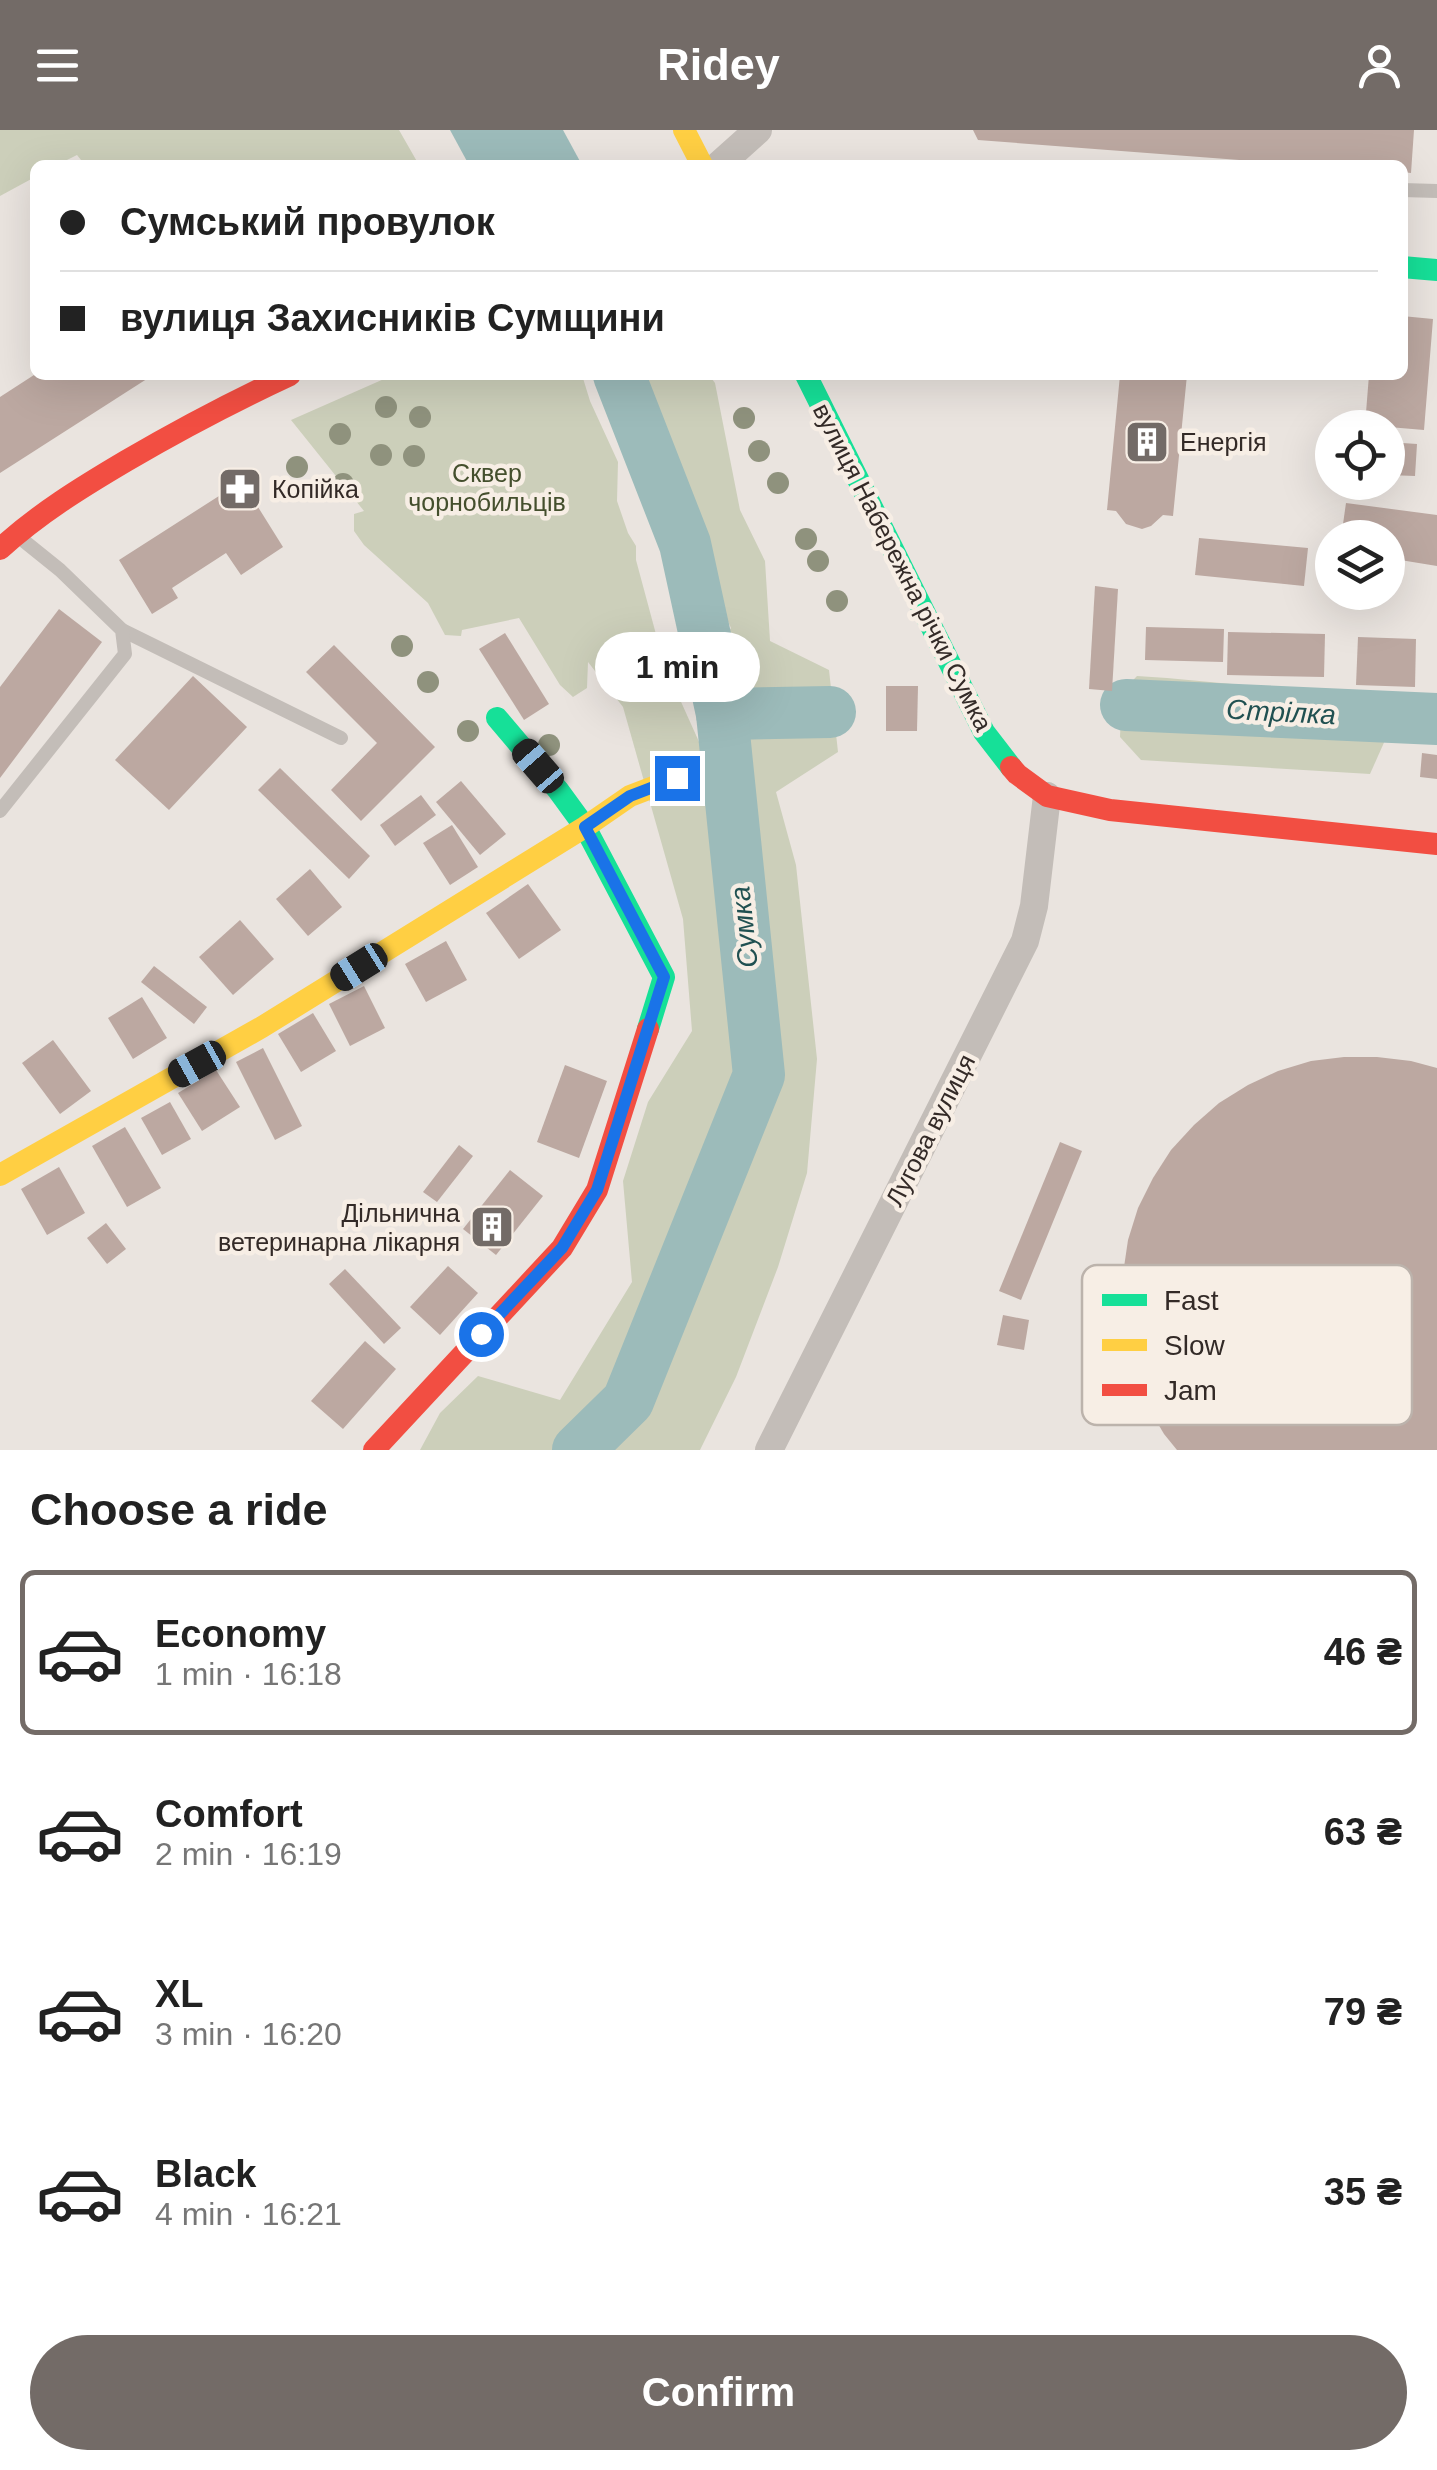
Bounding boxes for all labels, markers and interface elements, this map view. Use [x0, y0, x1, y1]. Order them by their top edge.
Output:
icon: menu [30, 38, 85, 93]
icon: person [1352, 38, 1407, 93]
text: Ridey [657, 39, 780, 90]
text: Сумський провулок [120, 201, 495, 243]
text: вулиця Захисників Сумщини [120, 297, 665, 339]
street label: вулиця Набережна річки Сумка [808, 398, 998, 736]
map controls [1315, 410, 1405, 610]
button: locate [1315, 410, 1405, 500]
building icon: Енергія [1124, 419, 1170, 465]
place label: Енергія [1180, 428, 1267, 456]
park label: Сквер чорнобильців [408, 459, 566, 516]
pharmacy icon: Копійка [217, 466, 263, 512]
place label: Копійка [272, 475, 359, 503]
button: layers [1315, 520, 1405, 610]
callout: 1 min [594, 633, 760, 703]
text: 1 min [636, 649, 719, 685]
water label: Стрілка [1225, 694, 1337, 730]
car [507, 734, 569, 798]
route end [655, 756, 700, 801]
water label: Сумка [724, 885, 764, 969]
car [326, 938, 392, 996]
car [163, 1036, 231, 1092]
street label: Лугова вулиця [880, 1049, 980, 1211]
place label: Дільнична ветеринарна лікарня [218, 1199, 460, 1256]
building icon: Дільнична ветеринарна лікарня [469, 1204, 515, 1250]
legend [1082, 1265, 1412, 1425]
text: Fast [1164, 1285, 1219, 1316]
route start [459, 1312, 504, 1357]
text: Slow [1164, 1330, 1225, 1361]
text: Jam [1164, 1375, 1217, 1406]
text: Choose a ride [30, 1484, 328, 1535]
icon: car [35, 1608, 125, 1698]
text: Economy [155, 1613, 326, 1655]
text: 46 ₴ [1324, 1631, 1402, 1673]
text: 1 min · 16:18 [155, 1656, 342, 1692]
icon: car [35, 1788, 125, 1878]
text: Comfort [155, 1793, 303, 1835]
text: 63 ₴ [1324, 1811, 1402, 1853]
text: 2 min · 16:19 [155, 1836, 342, 1872]
icon: car [35, 1968, 125, 2058]
text: XL [155, 1973, 204, 2015]
text: 79 ₴ [1324, 1991, 1402, 2033]
text: 3 min · 16:20 [155, 2016, 342, 2052]
icon: car [35, 2148, 125, 2238]
text: Black [155, 2153, 256, 2195]
text: 35 ₴ [1324, 2171, 1402, 2213]
text: 4 min · 16:21 [155, 2196, 342, 2232]
button: Confirm [30, 2335, 1407, 2450]

